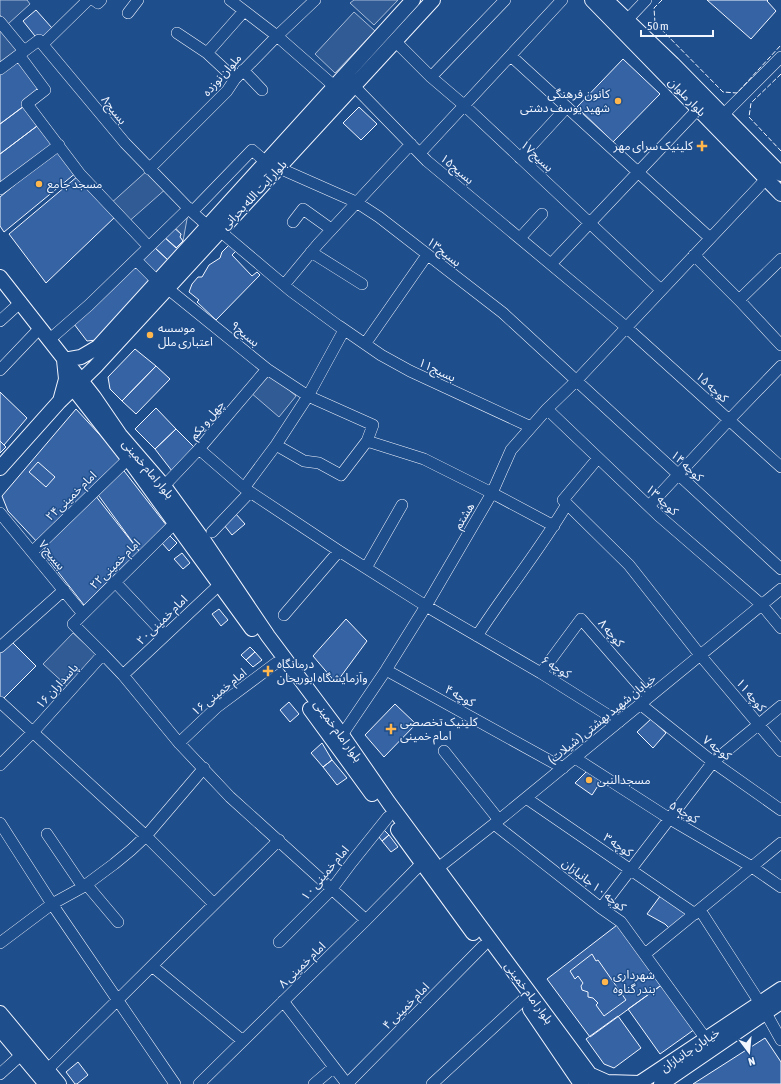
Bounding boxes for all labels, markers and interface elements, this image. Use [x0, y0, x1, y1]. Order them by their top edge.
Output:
scale bar [641, 12, 713, 38]
text: 50 m [647, 19, 669, 33]
street label: ملوان نوزده [199, 51, 245, 99]
street label: بلوار ملوان [665, 75, 709, 119]
place label: کانون فرهنگی شهید یوسف دشتی [520, 87, 611, 115]
street label: بسیج۸ [97, 93, 130, 128]
marker: کانون فرهنگی شهید یوسف دشتی [613, 96, 623, 106]
street label: بسیج۱۷ [516, 137, 556, 176]
place label: کلینیک سرای مهر [612, 139, 694, 153]
marker: کلینیک سرای مهر [696, 140, 708, 152]
street label: بسیج۱۵ [436, 151, 477, 189]
street label: بلوار آیت الله بحرانی [218, 157, 290, 233]
place label: مسجد جامع [47, 177, 102, 193]
marker: مسجد جامع [34, 179, 44, 189]
street label: بسیج۱۳ [423, 234, 464, 271]
street label: بسیج۹ [227, 318, 262, 351]
place label: موسسه اعتباری ملل [158, 321, 213, 349]
marker: موسسه اعتباری ملل [145, 330, 155, 340]
street label: بسیج۱۱ [415, 355, 458, 386]
street label: کوچه ۱۵ [692, 369, 732, 407]
street label: چهل و یکم [187, 397, 229, 444]
street label: بلوار امام خمینی [118, 437, 177, 503]
street label: کوچه ۱۴ [667, 448, 707, 486]
street label: امام خمینی۲۴ [43, 468, 101, 525]
street label: کوچه ۱۳ [642, 482, 682, 520]
street label: هشتم [451, 500, 479, 533]
street label: امام خمینی۲۲ [87, 536, 145, 593]
street label: بسیج ۷ [34, 537, 68, 574]
street label: امام خمینی۲۰ [134, 592, 192, 649]
street label: کوچه ۸ [594, 616, 627, 651]
street label: کوچه ۶ [538, 653, 574, 683]
place label: درمانگاه وآزمایشگاه ابوریحان [277, 657, 368, 685]
street label: پاسداران ۱۶ [33, 660, 82, 712]
street label: امام خمینی ۱۶ [189, 665, 251, 720]
marker: درمانگاه وآزمایشگاه ابوریحان [262, 665, 274, 677]
street label: خیابان شهید بهشتی ( شیلات) [545, 671, 659, 767]
street label: کوچه ۱۱ [732, 676, 770, 716]
street label: کوچه ۴ [442, 682, 478, 711]
street label: بلوار امام خمینی [309, 697, 365, 766]
place label: کلینیک تخصصی امام خمینی [400, 715, 479, 745]
marker: کلینیک تخصصی امام خمینی [385, 723, 397, 735]
street label: کوچه ۷ [699, 733, 735, 765]
place label: مسجدالنبی [597, 773, 651, 787]
marker: مسجدالنبی [584, 775, 594, 785]
street label: کوچه ۵ [666, 798, 702, 828]
street label: کوچه ۳ [600, 830, 636, 861]
street label: امام خمینی ۱۰ [298, 843, 353, 904]
street label: کوچه ۱۰ جانبازان [559, 856, 630, 916]
street label: امام خمینی ۸ [276, 939, 330, 992]
street label: بلوار امام خمینی [500, 959, 556, 1028]
place label: شهرداری بندر گناوه [613, 968, 656, 996]
marker: شهرداری بندر گناوه [600, 977, 610, 987]
street label: امام خمینی ۴ [380, 980, 434, 1034]
street label: خیابان جانبازان [658, 1025, 722, 1075]
north arrow [729, 1032, 769, 1072]
text: N [747, 1055, 757, 1068]

